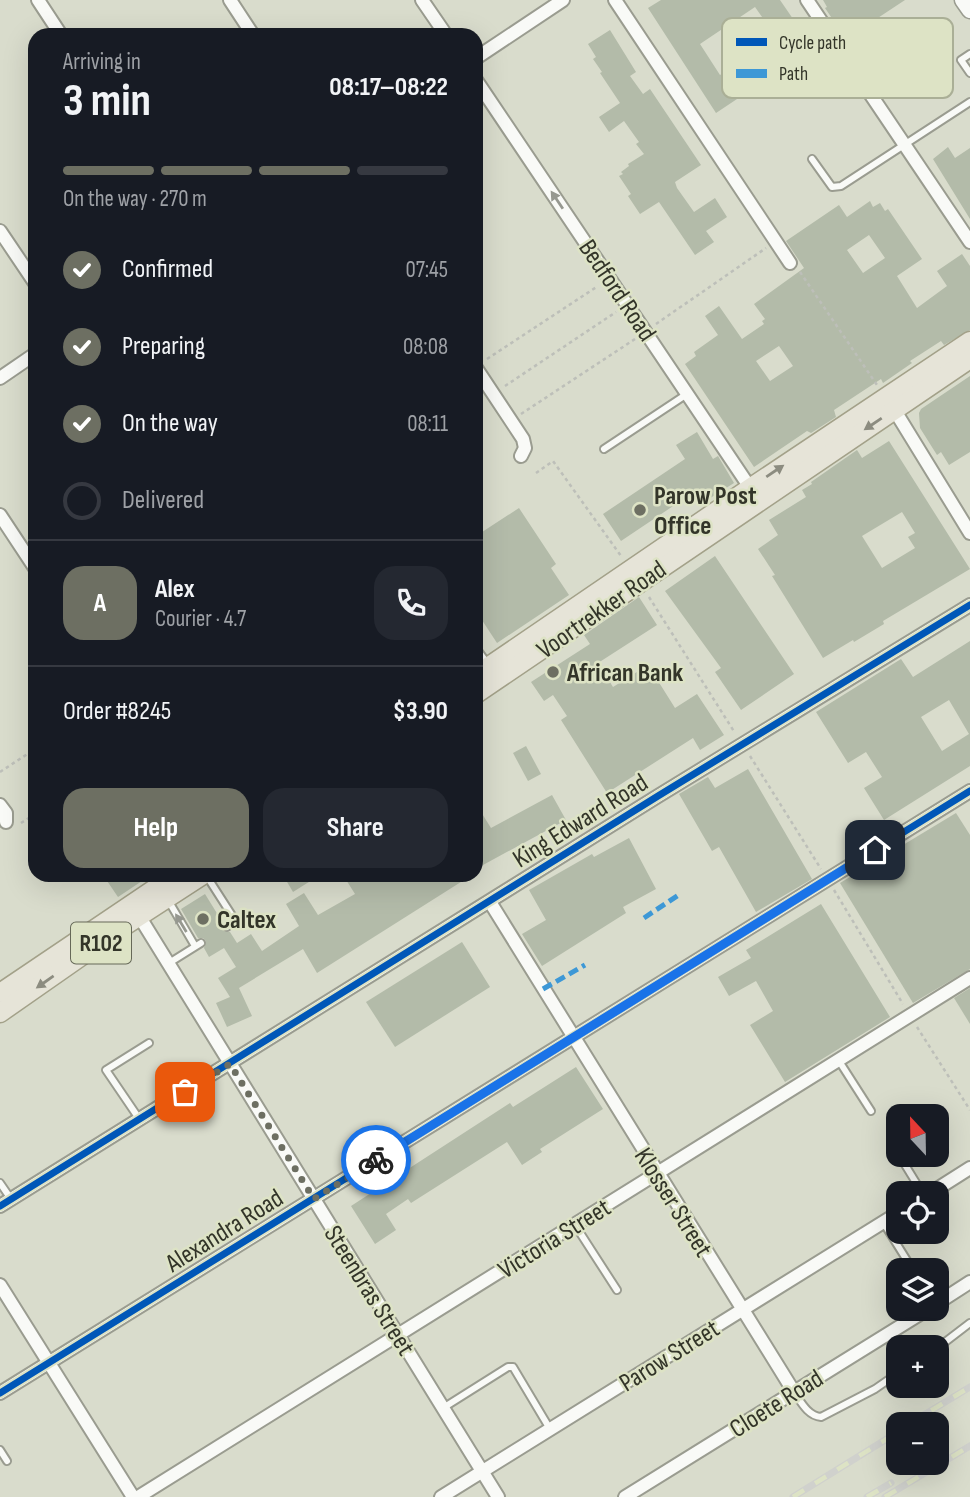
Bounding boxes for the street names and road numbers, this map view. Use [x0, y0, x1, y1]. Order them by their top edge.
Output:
street label: Bedford Road [571, 234, 662, 348]
street label: Voortrekker Road [531, 554, 672, 666]
street label: King Edward Road [508, 768, 654, 875]
road number: R102 [71, 923, 131, 964]
street label: Klosser Street [627, 1143, 718, 1263]
street label: Alexandra Road [160, 1183, 289, 1280]
street label: Victoria Street [493, 1193, 617, 1286]
street label: Steenbras Street [317, 1220, 421, 1361]
street label: Parow Street [614, 1313, 726, 1399]
street label: Cloete Road [724, 1364, 829, 1445]

